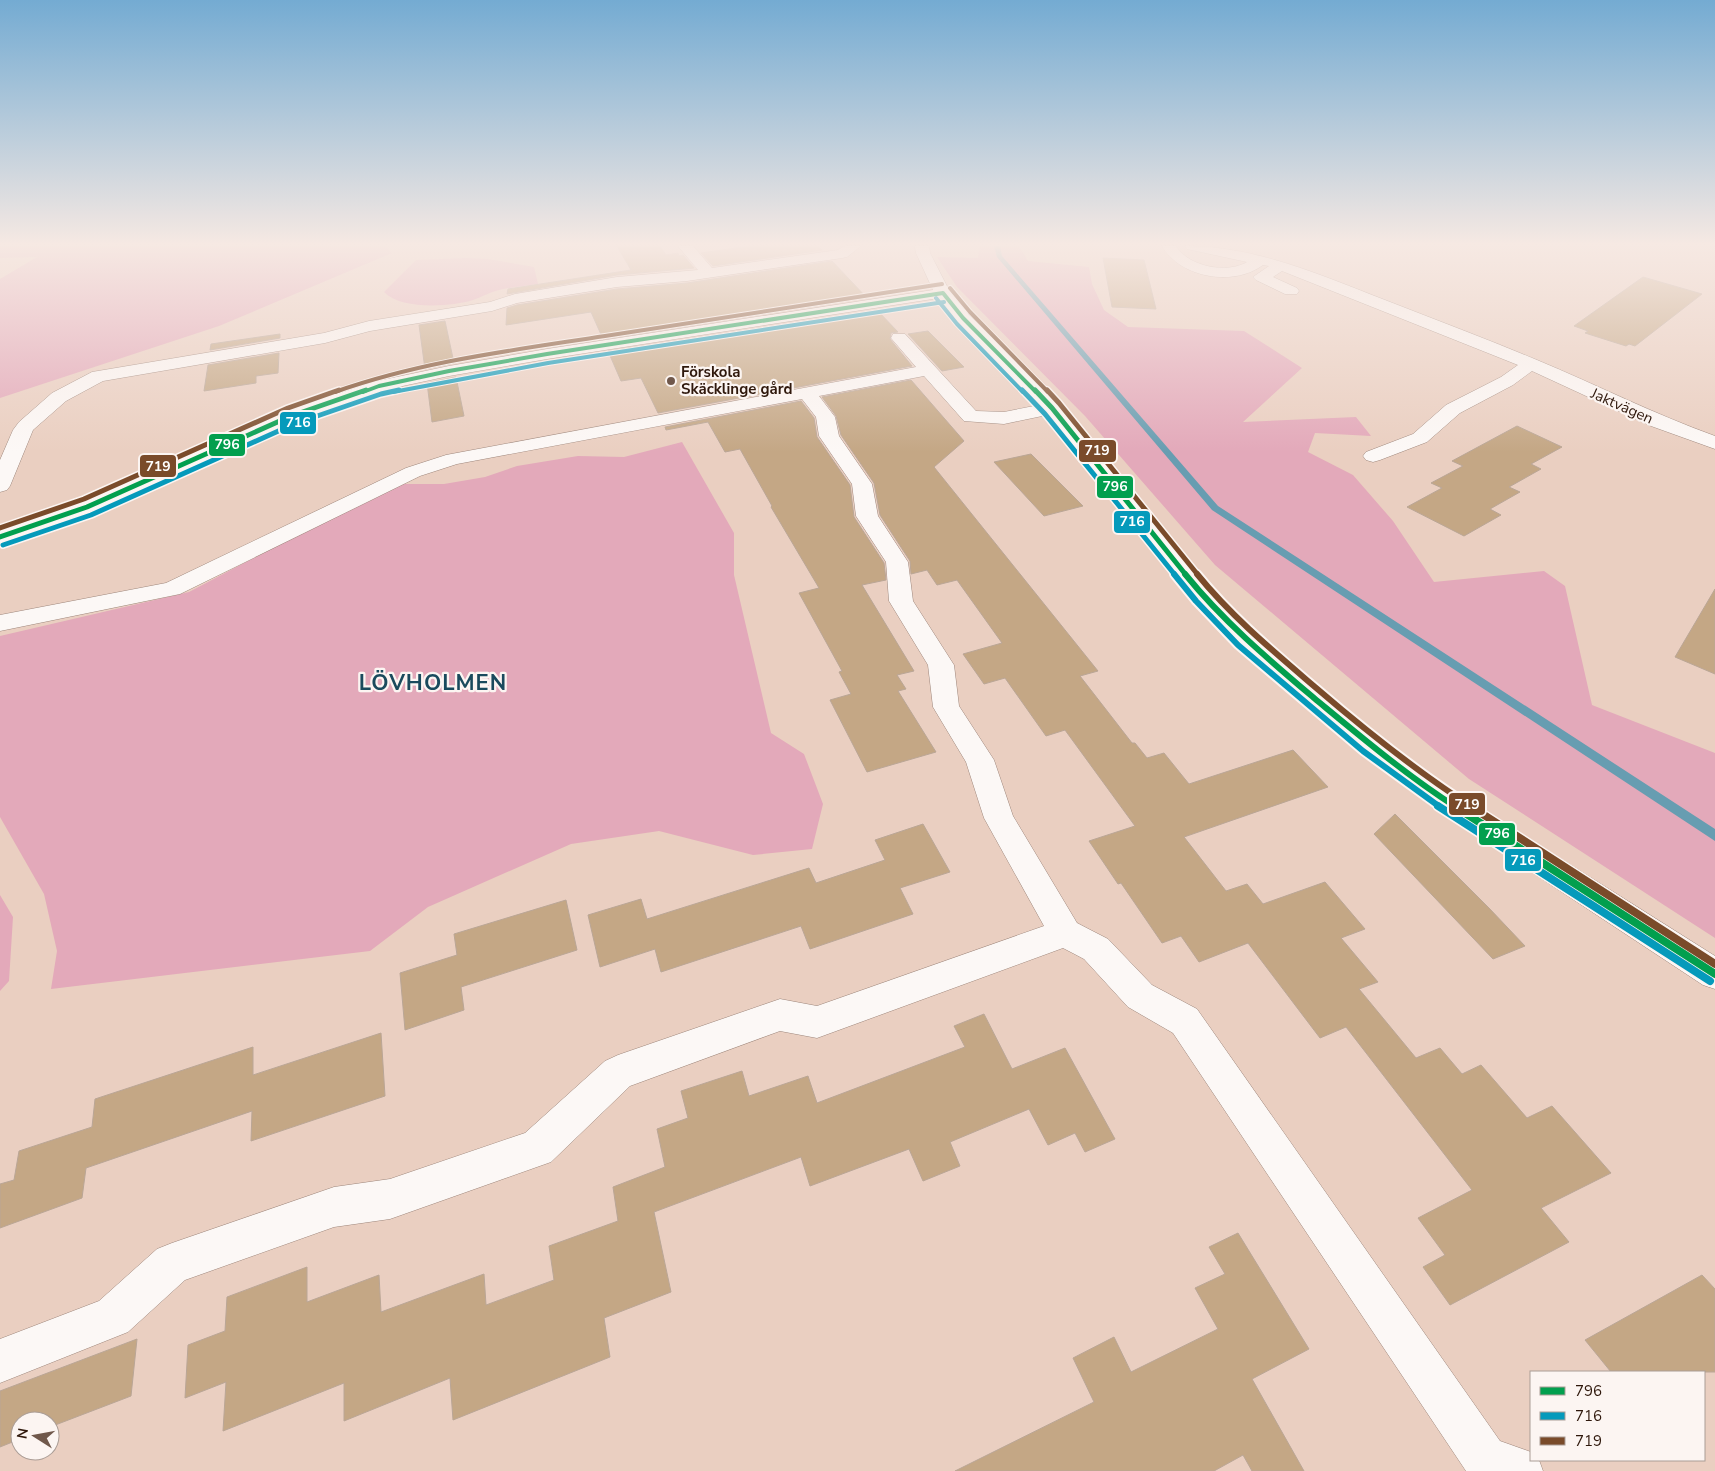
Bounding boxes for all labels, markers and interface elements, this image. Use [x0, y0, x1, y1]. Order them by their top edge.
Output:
place label: Förskola Skäcklinge gård [681, 362, 792, 399]
marker: Förskola Skäcklinge gård [665, 375, 677, 387]
street label: Jaktvägen [1587, 383, 1656, 429]
line badge: 716 [279, 411, 317, 435]
text: 716 [285, 413, 311, 432]
line badge: 796 [208, 433, 246, 457]
text: 796 [214, 435, 240, 454]
line badge: 719 [1078, 439, 1117, 463]
text: 719 [1084, 441, 1110, 460]
line badge: 719 [139, 454, 177, 478]
text: 719 [145, 457, 171, 476]
line badge: 796 [1096, 475, 1134, 499]
text: 796 [1102, 477, 1128, 496]
line badge: 716 [1113, 510, 1151, 534]
text: 716 [1119, 512, 1145, 531]
district label: LÖVHOLMEN [359, 668, 507, 698]
line badge: 719 [1448, 792, 1486, 816]
text: 719 [1454, 795, 1480, 814]
line badge: 796 [1478, 822, 1516, 846]
text: 796 [1484, 824, 1510, 843]
line badge: 716 [1504, 848, 1542, 872]
text: 716 [1510, 851, 1536, 870]
legend [1530, 1371, 1705, 1461]
text: 796 [1575, 1381, 1602, 1401]
text: 716 [1575, 1406, 1602, 1426]
north arrow [10, 1411, 60, 1461]
text: N [12, 1427, 33, 1441]
text: 719 [1575, 1431, 1602, 1451]

